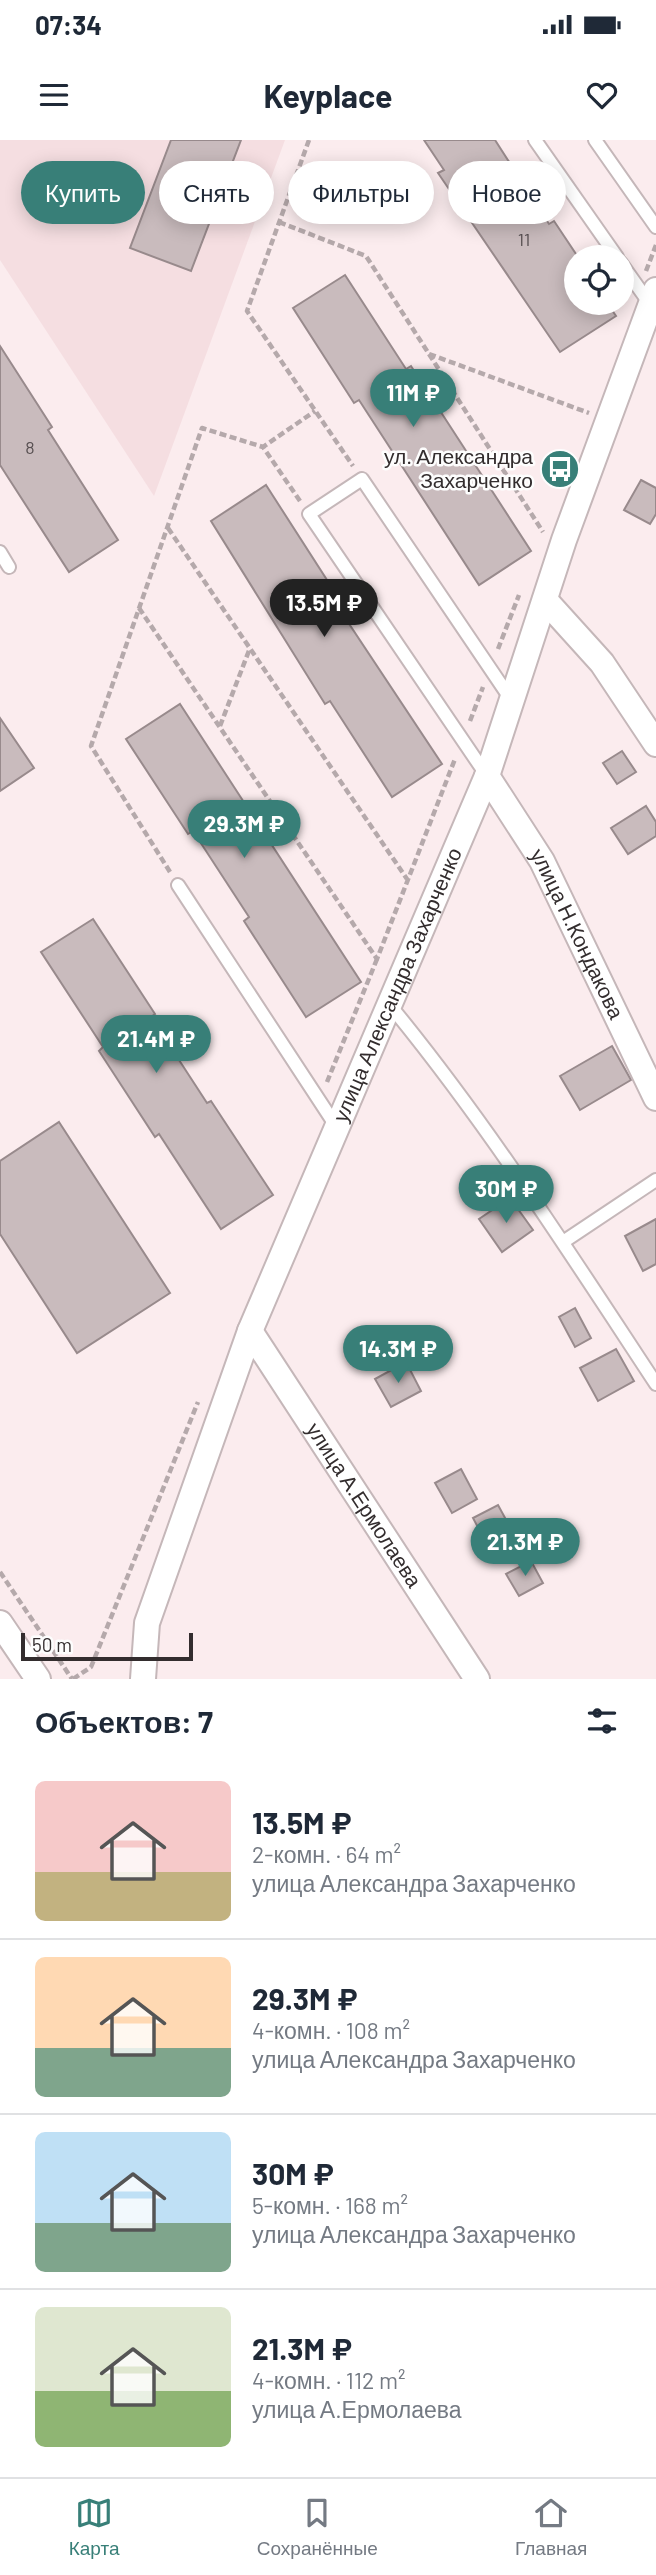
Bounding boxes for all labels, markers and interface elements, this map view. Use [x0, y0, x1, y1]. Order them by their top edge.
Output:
text: 07:34 [35, 9, 102, 40]
icon: menu [35, 76, 73, 114]
text: Keyplace [264, 76, 392, 114]
icon: heart [583, 76, 621, 114]
chip: Купить [21, 161, 145, 224]
chip: Снять [159, 161, 274, 224]
chip: Фильтры [288, 161, 434, 224]
chip: Новое [448, 161, 566, 224]
house number: 11 [518, 228, 530, 250]
map controls [564, 245, 634, 315]
button: locate [564, 245, 634, 315]
pin: 11M ₽ [364, 370, 462, 429]
text: 11M ₽ [386, 378, 440, 406]
house number: 8 [25, 436, 35, 458]
place label: ул. Александра Захарченко [384, 443, 533, 492]
bus stop icon: ул. Александра Захарченко [539, 448, 581, 490]
pin: 13.5M ₽ [259, 580, 389, 639]
text: 13.5M ₽ [286, 588, 362, 616]
pin: 29.3M ₽ [179, 800, 309, 860]
text: 29.3M ₽ [204, 809, 284, 837]
street label: улица Александра Захарченко [327, 843, 466, 1125]
street label: улица Н.Кондакова [526, 843, 630, 1023]
pin: 21.4M ₽ [91, 1016, 221, 1075]
text: 21.4M ₽ [117, 1024, 195, 1052]
pin: 30M ₽ [457, 1166, 555, 1225]
text: 30M ₽ [475, 1174, 537, 1202]
pin: 14.3M ₽ [333, 1326, 463, 1385]
text: 14.3M ₽ [359, 1334, 437, 1362]
street label: улица А.Ермолаева [302, 1417, 428, 1592]
pin: 21.3M ₽ [460, 1518, 590, 1578]
text: 21.3M ₽ [487, 1527, 563, 1555]
scale bar [21, 1630, 192, 1662]
text: 50 m [32, 1633, 72, 1656]
icon: filters [583, 1702, 621, 1740]
text: Объектов: 7 [35, 1703, 213, 1739]
text: 13.5M ₽ [252, 1804, 352, 1840]
icon: home [91, 1809, 175, 1893]
text: 2-комн. · 64 m² [252, 1840, 401, 1868]
text: улица Александра Захарченко [252, 1869, 576, 1897]
text: 29.3M ₽ [252, 1980, 358, 2016]
icon: home [91, 1985, 175, 2069]
text: 4-комн. · 108 m² [252, 2016, 410, 2044]
text: улица Александра Захарченко [252, 2045, 576, 2073]
text: 30M ₽ [252, 2155, 334, 2191]
icon: home [91, 2160, 175, 2244]
text: 5-комн. · 168 m² [252, 2191, 408, 2219]
text: улица Александра Захарченко [252, 2220, 576, 2248]
text: 21.3M ₽ [252, 2330, 352, 2366]
icon: home [91, 2335, 175, 2419]
text: 4-комн. · 112 m² [252, 2366, 405, 2394]
text: улица А.Ермолаева [252, 2395, 462, 2423]
tab: Карта [69, 2494, 119, 2560]
tab: Сохранённые [257, 2494, 378, 2560]
tab: Главная [515, 2494, 587, 2560]

